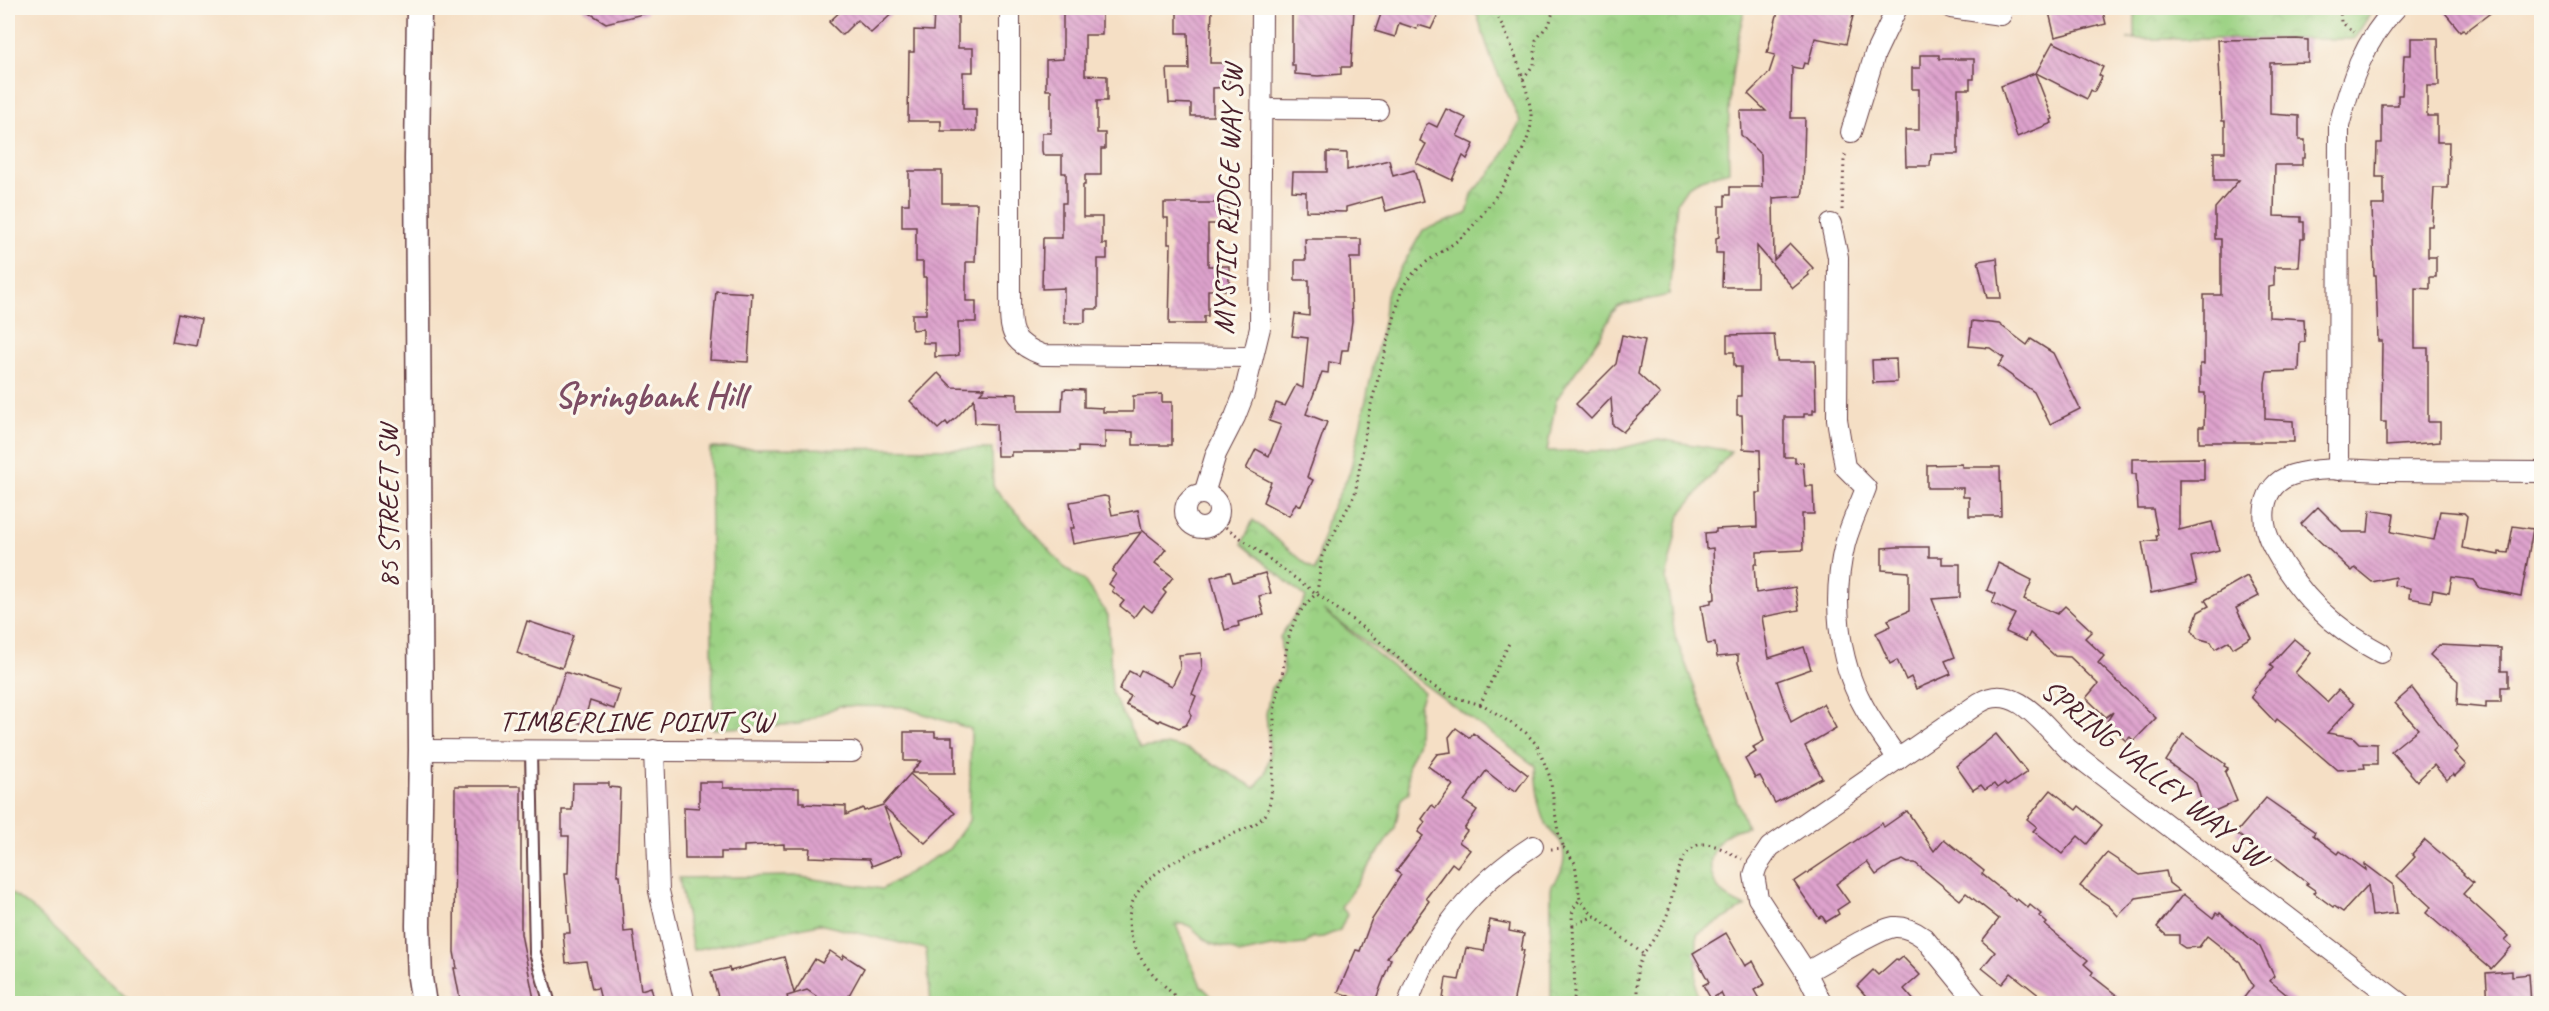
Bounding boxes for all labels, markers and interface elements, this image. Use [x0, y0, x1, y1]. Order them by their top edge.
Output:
street label: MYSTIC RIDGE WAY SW [1204, 60, 1252, 335]
district label: Springbank Hill [554, 372, 752, 418]
street label: 85 STREET SW [369, 420, 407, 588]
street label: SPRING VALLEY WAY SW [2034, 670, 2279, 879]
street label: TIMBERLINE POINT SW [499, 702, 777, 740]

